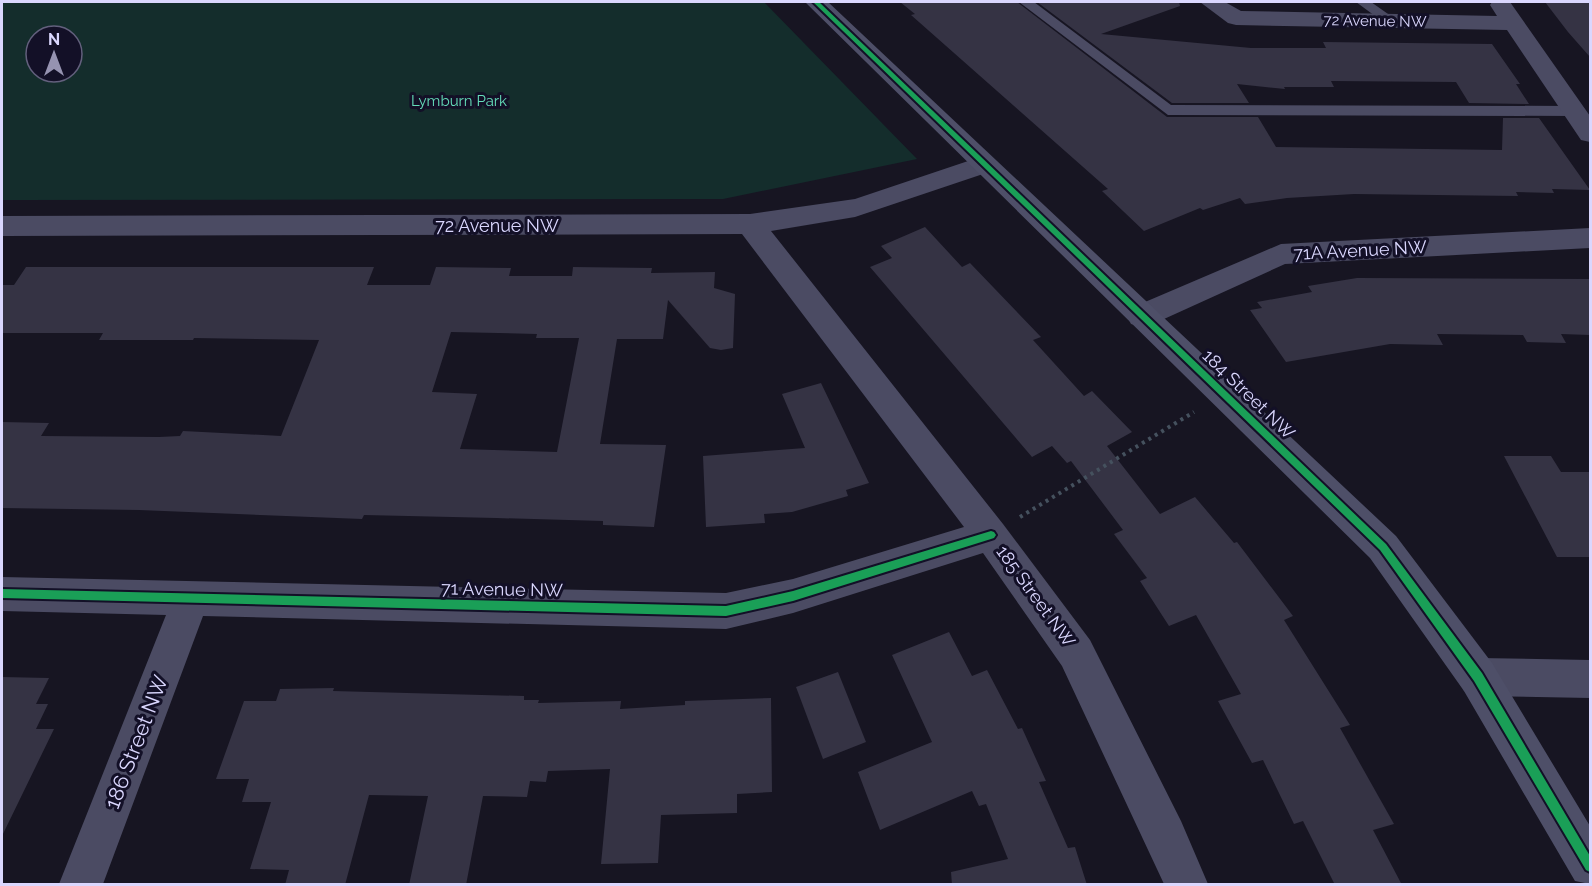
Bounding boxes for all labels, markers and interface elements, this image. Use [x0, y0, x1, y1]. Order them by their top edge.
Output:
street label: 72 Avenue NW [1323, 11, 1427, 31]
north arrow [24, 24, 84, 84]
text: N [48, 30, 60, 49]
park label: Lymburn Park [411, 92, 507, 110]
street label: 72 Avenue NW [435, 215, 559, 236]
street label: 71A Avenue NW [1293, 236, 1427, 264]
street label: 184 Street NW [1199, 345, 1300, 443]
street label: 185 Street NW [992, 541, 1080, 651]
street label: 71 Avenue NW [441, 577, 563, 601]
street label: 186 Street NW [99, 672, 173, 812]

